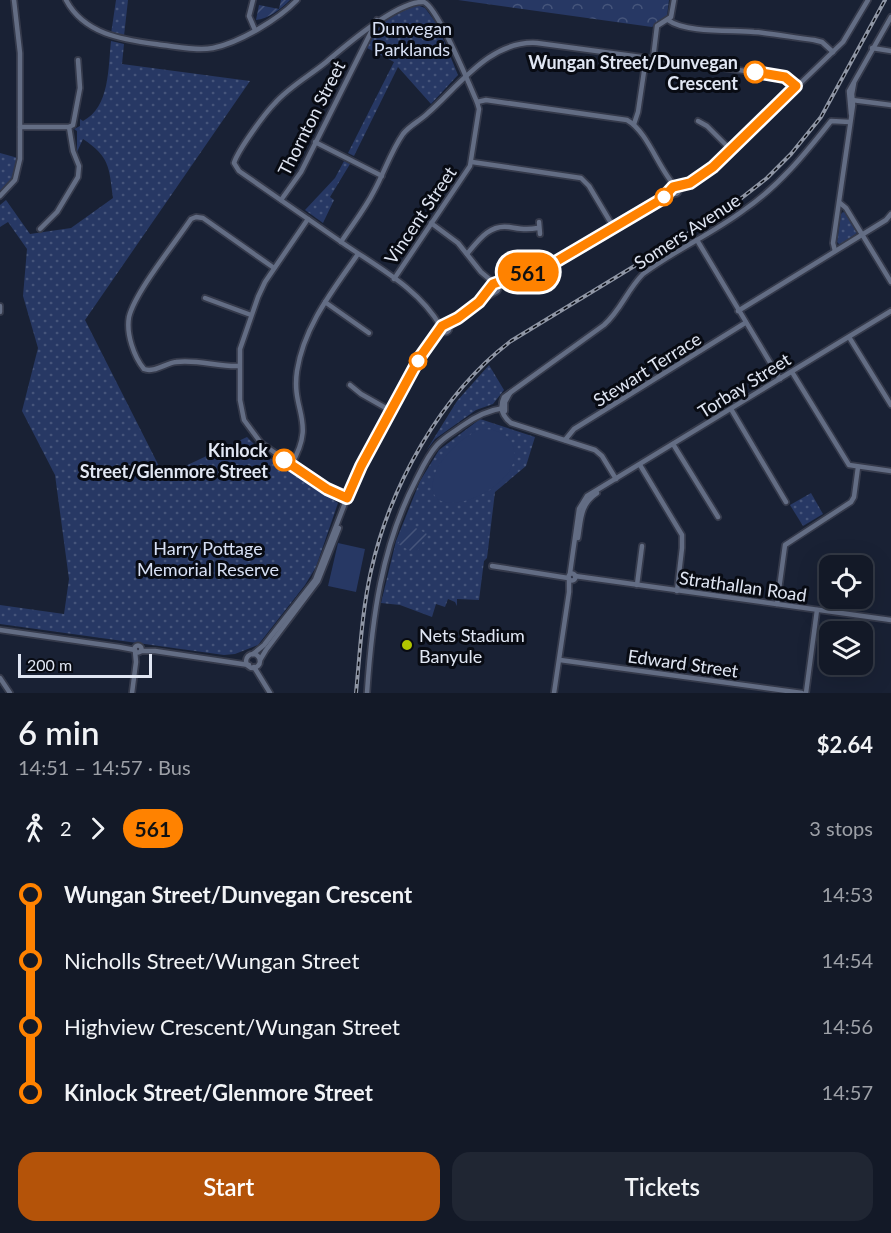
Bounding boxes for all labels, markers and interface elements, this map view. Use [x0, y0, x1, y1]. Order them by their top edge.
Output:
park label: Dunvegan Parklands [372, 17, 452, 60]
place label: Wungan Street/Dunvegan Crescent [528, 51, 738, 94]
street label: Thornton Street [273, 56, 350, 179]
marker: Wungan Street/Dunvegan Crescent [744, 61, 766, 83]
street label: Vincent Street [379, 162, 461, 268]
unlabelled marker [655, 188, 673, 206]
street label: Somers Avenue [630, 189, 744, 273]
line badge: 561 [494, 252, 562, 292]
text: 561 [510, 260, 546, 285]
street label: Stewart Terrace [589, 327, 705, 411]
street label: Torbay Street [694, 348, 795, 422]
unlabelled marker [409, 352, 427, 370]
place label: Kinlock Street/Glenmore Street [80, 439, 268, 482]
marker: Kinlock Street/Glenmore Street [273, 449, 295, 471]
park label: Harry Pottage Memorial Reserve [137, 537, 279, 580]
map controls [819, 555, 873, 675]
button: locate [819, 555, 873, 609]
street label: Strathallan Road [678, 566, 808, 606]
button: layers [819, 621, 873, 675]
place label: Nets Stadium Banyule [419, 624, 525, 667]
marker: Nets Stadium Banyule [400, 638, 414, 652]
street label: Edward Street [626, 644, 740, 682]
scale bar [18, 651, 152, 678]
text: 200 m [27, 655, 72, 674]
text: 6 min [18, 712, 99, 752]
text: $2.64 [817, 731, 873, 758]
text: 14:51 – 14:57 · Bus [18, 755, 191, 779]
icon: walk [18, 812, 51, 845]
icon: forward [81, 812, 114, 845]
text: 2 [60, 816, 72, 840]
text: 561 [135, 816, 171, 841]
text: 3 stops [809, 816, 873, 840]
text: Wungan Street/Dunvegan Crescent [64, 881, 412, 908]
text: 14:53 [822, 882, 873, 906]
text: Nicholls Street/Wungan Street [64, 947, 359, 974]
text: 14:54 [822, 948, 873, 972]
text: Highview Crescent/Wungan Street [64, 1013, 400, 1040]
text: 14:56 [822, 1014, 873, 1038]
text: Kinlock Street/Glenmore Street [64, 1079, 373, 1106]
text: 14:57 [822, 1080, 873, 1104]
button: Start [18, 1152, 440, 1221]
button: Tickets [452, 1152, 873, 1221]

